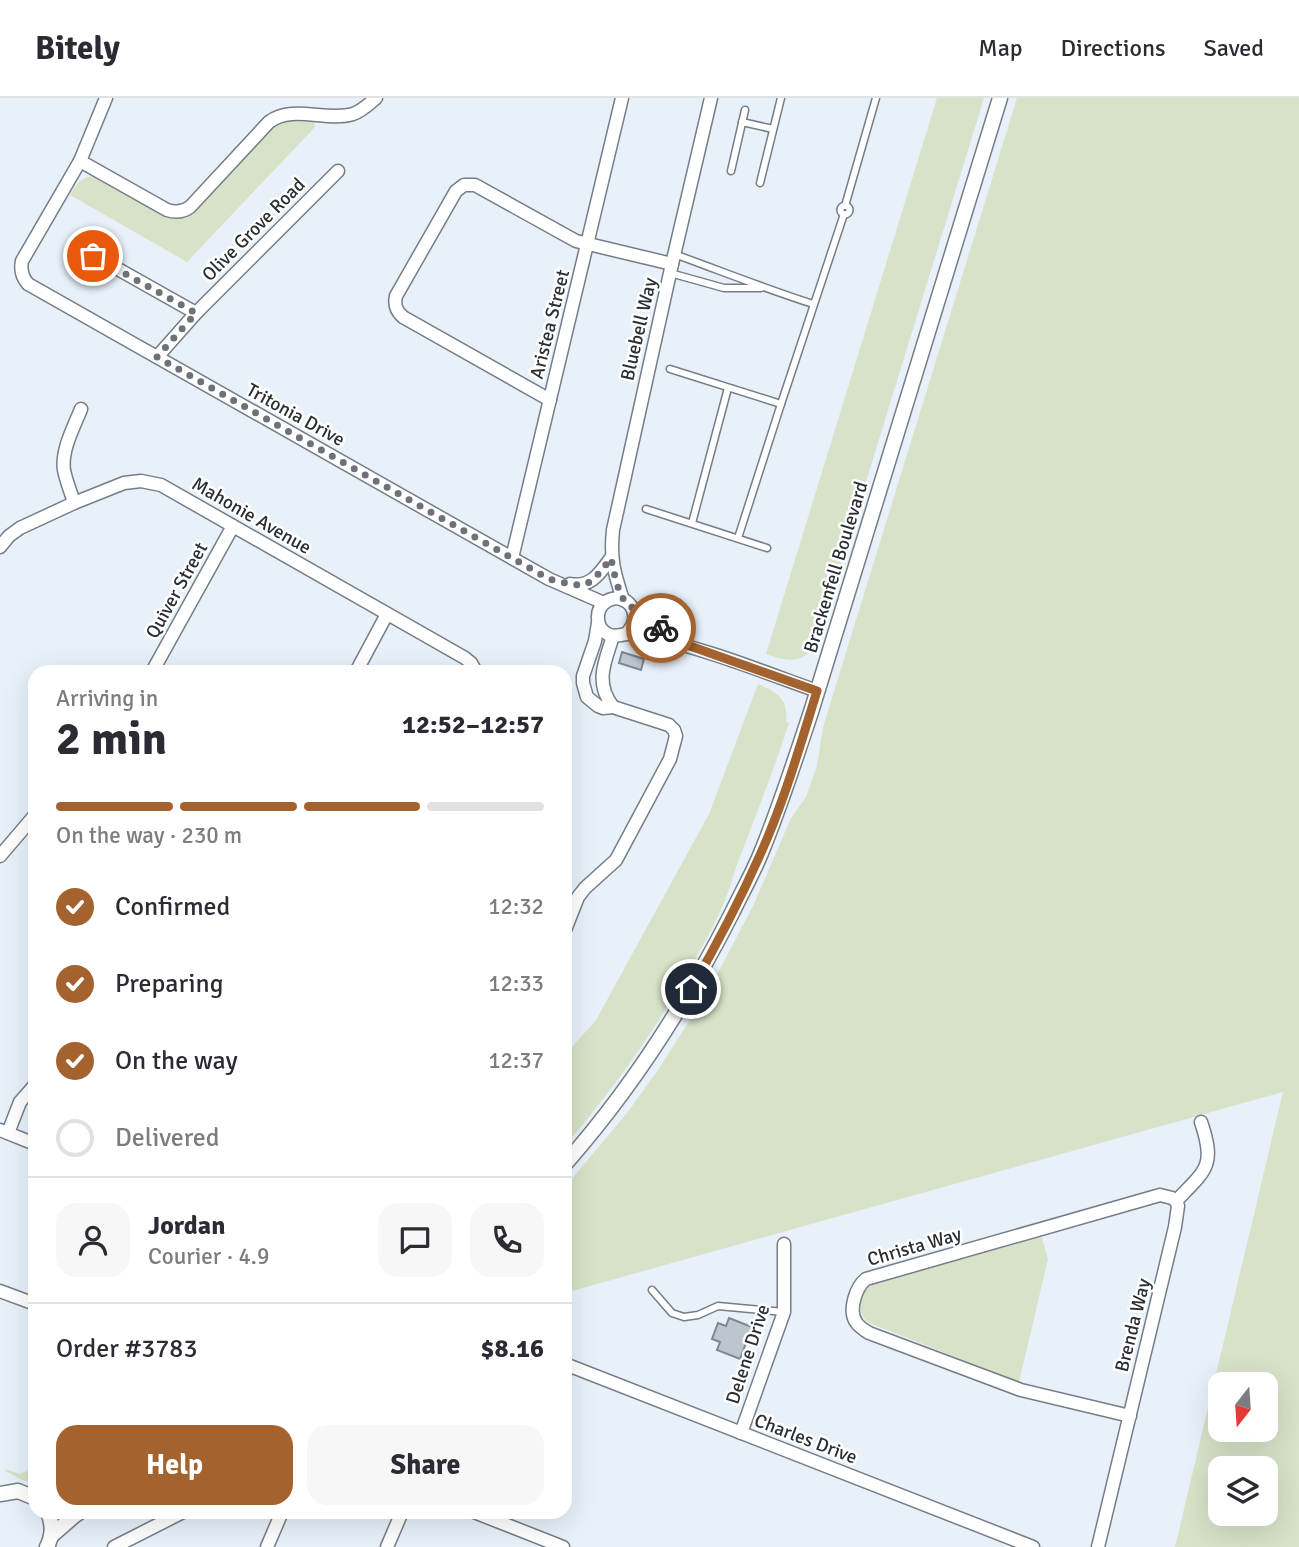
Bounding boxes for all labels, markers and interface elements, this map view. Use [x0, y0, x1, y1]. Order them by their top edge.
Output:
text: Bitely [35, 28, 120, 69]
text: Map [978, 33, 1023, 63]
text: Directions [1061, 33, 1166, 63]
text: Saved [1204, 33, 1264, 63]
street label: Olive Grove Road [197, 173, 310, 286]
pin [63, 226, 123, 286]
icon: bag [74, 237, 112, 275]
street label: Aristea Street [525, 267, 575, 381]
street label: Bluebell Way [615, 275, 663, 383]
street label: Tritonia Drive [242, 378, 349, 452]
street label: Mahonie Avenue [188, 472, 315, 560]
street label: Brackenfell Boulevard [798, 479, 873, 656]
street label: Quiver Street [141, 538, 213, 643]
courier [626, 593, 696, 663]
icon: bike [642, 609, 680, 647]
text: Arriving in [56, 684, 158, 713]
text: 12:52–12:57 [402, 709, 544, 741]
text: 2 min [56, 711, 167, 767]
text: On the way · 230 m [56, 821, 242, 850]
icon: check [56, 888, 94, 926]
text: Confirmed [115, 891, 230, 923]
text: 12:32 [488, 892, 544, 921]
pin [661, 959, 721, 1019]
icon: check [56, 965, 94, 1003]
text: Preparing [115, 968, 223, 1000]
text: 12:33 [488, 969, 544, 998]
icon: home [672, 970, 710, 1008]
icon: check [56, 1042, 94, 1080]
text: On the way [115, 1045, 238, 1077]
text: 12:37 [488, 1046, 544, 1075]
text: Delivered [115, 1122, 220, 1154]
button: person [56, 1203, 130, 1277]
button: chat [378, 1203, 452, 1277]
button: phone [470, 1203, 544, 1277]
text: Jordan [148, 1210, 225, 1242]
street label: Christa Way [864, 1222, 964, 1272]
text: Courier · 4.9 [148, 1242, 269, 1271]
street label: Brenda Way [1110, 1276, 1156, 1374]
street label: Delene Drive [721, 1301, 775, 1407]
text: Order #3783 [56, 1333, 197, 1365]
text: $8.16 [480, 1333, 544, 1365]
north arrow [1208, 1372, 1278, 1442]
map controls [1208, 1372, 1278, 1526]
street label: Charles Drive [751, 1408, 861, 1470]
button: Help [56, 1425, 293, 1505]
button: Share [307, 1425, 544, 1505]
button: layers [1208, 1456, 1278, 1526]

